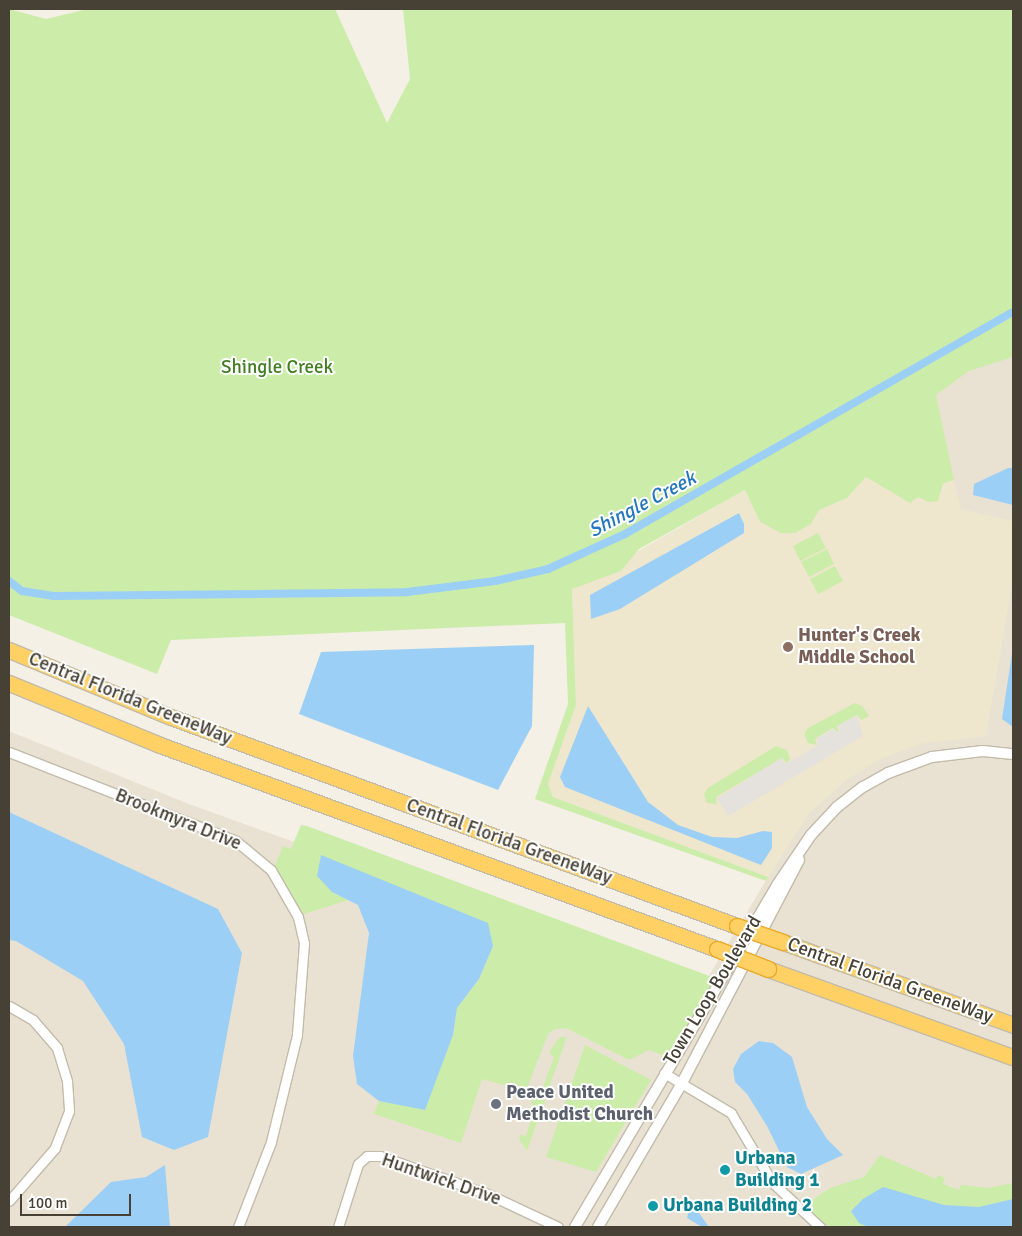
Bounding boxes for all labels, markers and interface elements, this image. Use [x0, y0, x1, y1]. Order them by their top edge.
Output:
park label: Shingle Creek [221, 357, 333, 379]
water label: Shingle Creek [584, 466, 700, 542]
place label: Hunter's Creek Middle School [798, 625, 921, 669]
marker: Hunter's Creek Middle School [782, 641, 794, 653]
street label: Central Florida GreeneWay [25, 648, 235, 750]
street label: Brookmyra Drive [112, 784, 244, 856]
street label: Central Florida GreeneWay [403, 794, 615, 890]
street label: Town Loop Boulevard [659, 912, 767, 1070]
street label: Central Florida GreeneWay [784, 933, 996, 1029]
place label: Peace United Methodist Church [506, 1082, 653, 1126]
marker: Peace United Methodist Church [490, 1098, 502, 1110]
place label: Urbana Building 1 [735, 1148, 819, 1192]
street label: Huntwick Drive [378, 1149, 504, 1211]
marker: Urbana Building 1 [719, 1164, 731, 1176]
scale bar [22, 1184, 134, 1216]
text: 100 m [28, 1194, 68, 1212]
place label: Urbana Building 2 [663, 1195, 812, 1217]
marker: Urbana Building 2 [647, 1200, 659, 1212]

